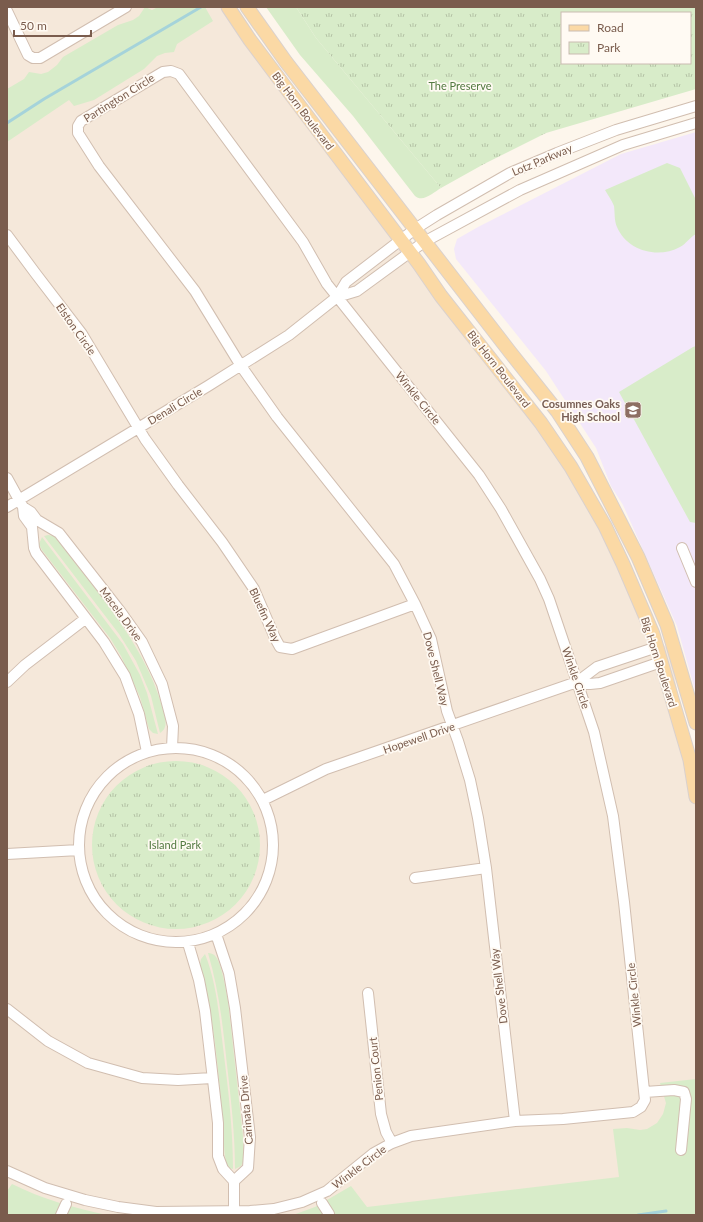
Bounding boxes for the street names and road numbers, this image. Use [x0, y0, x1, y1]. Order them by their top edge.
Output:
street label: Big Horn Boulevard [270, 69, 337, 152]
street label: Partington Circle [81, 70, 157, 125]
street label: Lotz Parkway [510, 141, 574, 178]
street label: Elston Circle [54, 300, 99, 357]
street label: Big Horn Boulevard [465, 328, 534, 410]
street label: Winkle Circle [393, 369, 444, 427]
street label: Denali Circle [145, 384, 204, 427]
street label: Macela Drive [97, 584, 145, 643]
street label: Bluefin Way [247, 586, 284, 644]
street label: Big Horn Boulevard [639, 615, 680, 709]
street label: Dove Shell Way [421, 630, 452, 708]
street label: Winkle Circle [560, 645, 593, 711]
street label: Hopewell Drive [381, 719, 457, 756]
street label: Dove Shell Way [487, 947, 510, 1025]
street label: Winkle Circle [624, 962, 643, 1028]
street label: Penion Court [366, 1037, 385, 1101]
street label: Carinata Drive [236, 1075, 255, 1145]
street label: Winkle Circle [329, 1142, 388, 1191]

